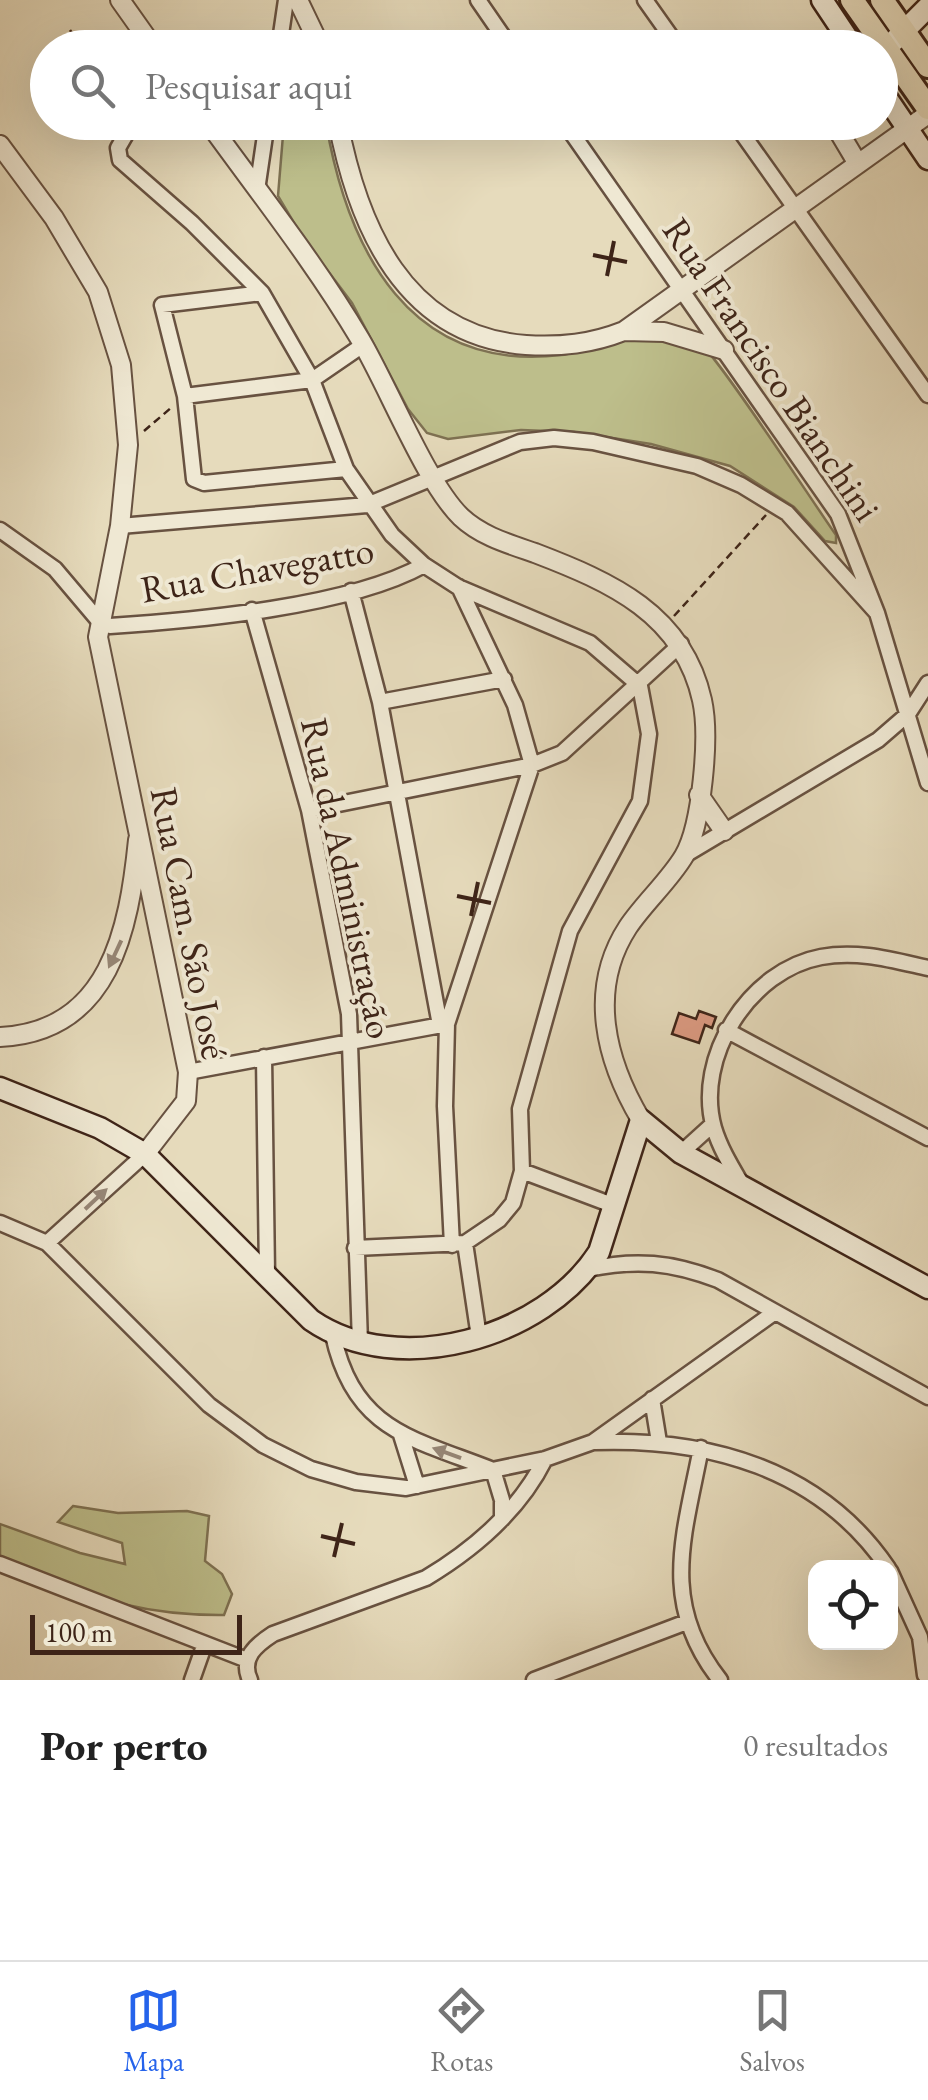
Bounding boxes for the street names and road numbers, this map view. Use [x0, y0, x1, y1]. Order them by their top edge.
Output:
street label: Rua Francisco Bianchini [652, 208, 892, 530]
street label: Rua Chavegatto [137, 524, 377, 614]
street label: Rua da Administração [290, 713, 406, 1043]
street label: Rua Cam. São José [140, 783, 240, 1063]

